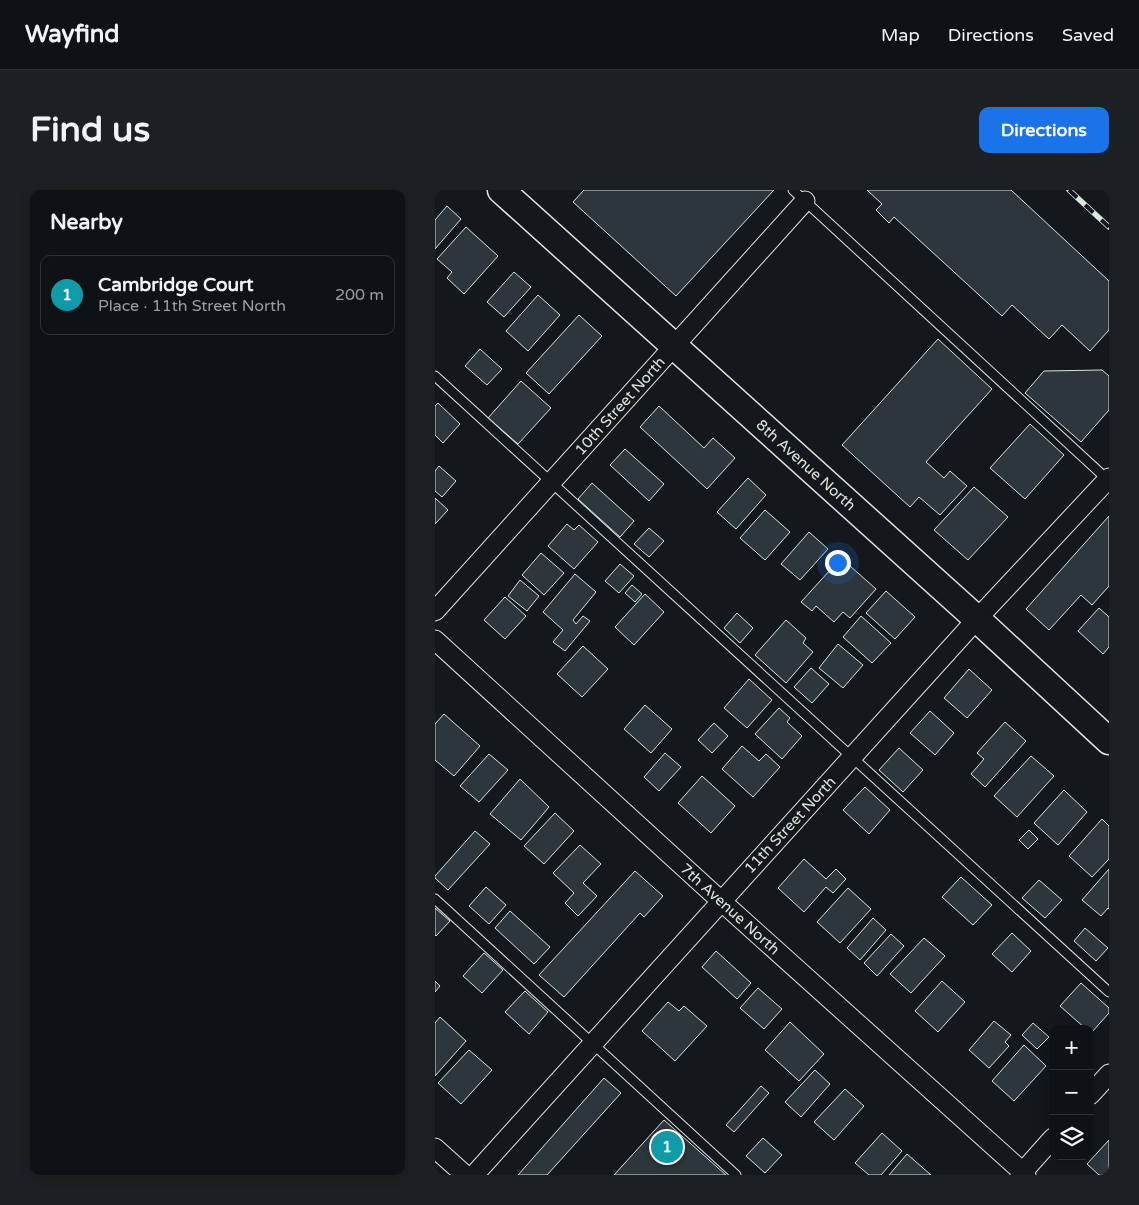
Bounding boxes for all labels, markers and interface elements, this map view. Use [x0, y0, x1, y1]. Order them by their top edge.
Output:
text: Wayfind [25, 20, 120, 49]
text: Map [881, 24, 920, 46]
text: Directions [948, 24, 1034, 46]
text: Saved [1062, 24, 1114, 46]
button: Directions [979, 107, 1109, 153]
text: Find us [30, 109, 150, 151]
text: Nearby [50, 210, 123, 235]
text: Cambridge Court [98, 274, 254, 296]
text: 1 [62, 285, 72, 305]
text: 200 m [335, 285, 384, 305]
text: Place · 11th Street North [98, 296, 286, 316]
street label: 10th Street North [571, 353, 669, 459]
street label: 8th Avenue North [753, 416, 859, 514]
your location [825, 550, 851, 576]
street label: 11th Street North [740, 773, 840, 877]
street label: 7th Avenue North [677, 860, 783, 958]
map controls [1049, 1025, 1094, 1160]
button: + [1049, 1025, 1094, 1070]
button: − [1049, 1070, 1094, 1115]
button: layers [1049, 1115, 1094, 1160]
pin: 1 [651, 1128, 683, 1166]

